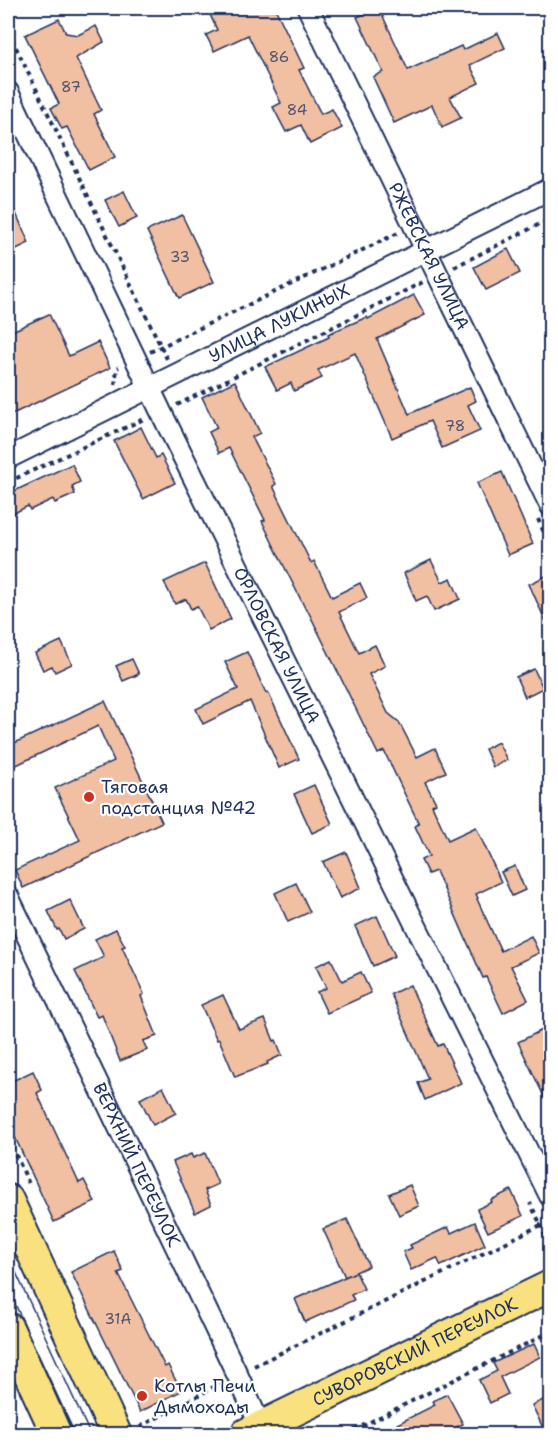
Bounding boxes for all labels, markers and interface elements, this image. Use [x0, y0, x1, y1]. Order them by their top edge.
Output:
house number: 86 [269, 47, 289, 67]
house number: 87 [61, 77, 81, 97]
house number: 84 [287, 100, 307, 120]
street label: РЖЕВСКАЯ УЛИЦА [383, 178, 475, 334]
house number: 33 [170, 247, 190, 267]
street label: УЛИЦА ЛУКИНЫХ [205, 278, 354, 368]
house number: 78 [445, 416, 465, 436]
street label: ОРЛОВСКАЯ УЛИЦА [228, 563, 326, 727]
place label: Тяговая подстанция №42 [101, 775, 256, 820]
marker: Тяговая подстанция №42 [82, 790, 96, 804]
street label: ВЕРХНИЙ ПЕРЕУЛОК [87, 1079, 187, 1251]
street label: СУВОРОВСКИЙ ПЕРЕУЛОК [309, 1291, 522, 1412]
house number: 31А [105, 1309, 132, 1329]
place label: Котлы Печи Дымоходы [154, 1374, 256, 1419]
marker: Котлы Печи Дымоходы [135, 1389, 149, 1403]

